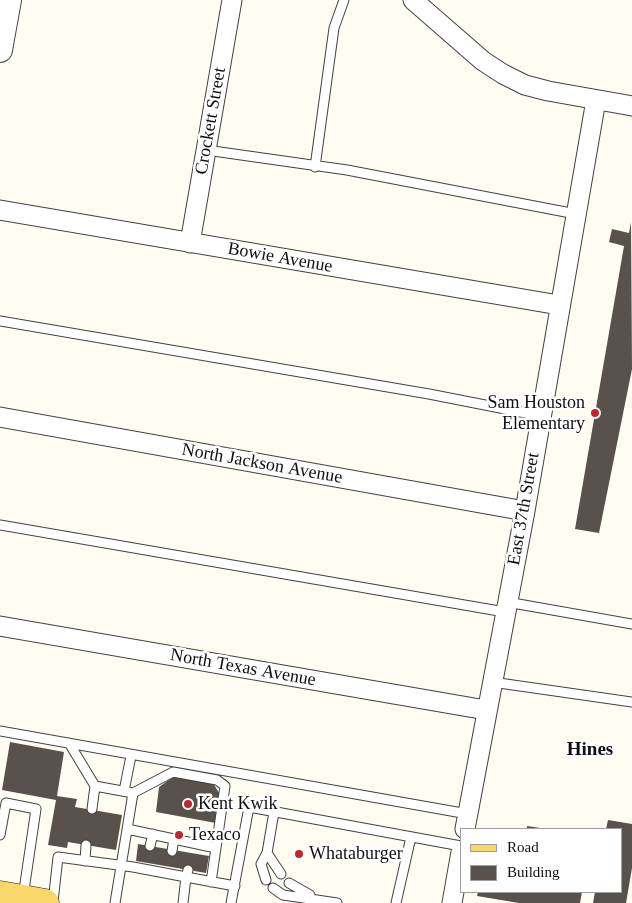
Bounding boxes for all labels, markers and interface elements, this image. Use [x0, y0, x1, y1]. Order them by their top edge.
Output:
street label: Crockett Street [191, 66, 231, 176]
street label: Bowie Avenue [226, 238, 334, 278]
place label: Sam Houston Elementary [487, 392, 585, 434]
marker: Sam Houston Elementary [589, 407, 601, 419]
street label: North Jackson Avenue [180, 439, 344, 489]
street label: East 37th Street [503, 451, 545, 567]
street label: North Texas Avenue [169, 645, 317, 691]
district label: Hines [567, 739, 613, 761]
place label: Kent Kwik [198, 793, 277, 815]
marker: Kent Kwik [182, 798, 194, 810]
place label: Texaco [189, 824, 241, 846]
legend [460, 828, 622, 893]
marker: Texaco [173, 829, 185, 841]
text: Road [507, 839, 539, 855]
place label: Whataburger [309, 843, 403, 865]
marker: Whataburger [293, 848, 305, 860]
text: Building [507, 864, 560, 880]

